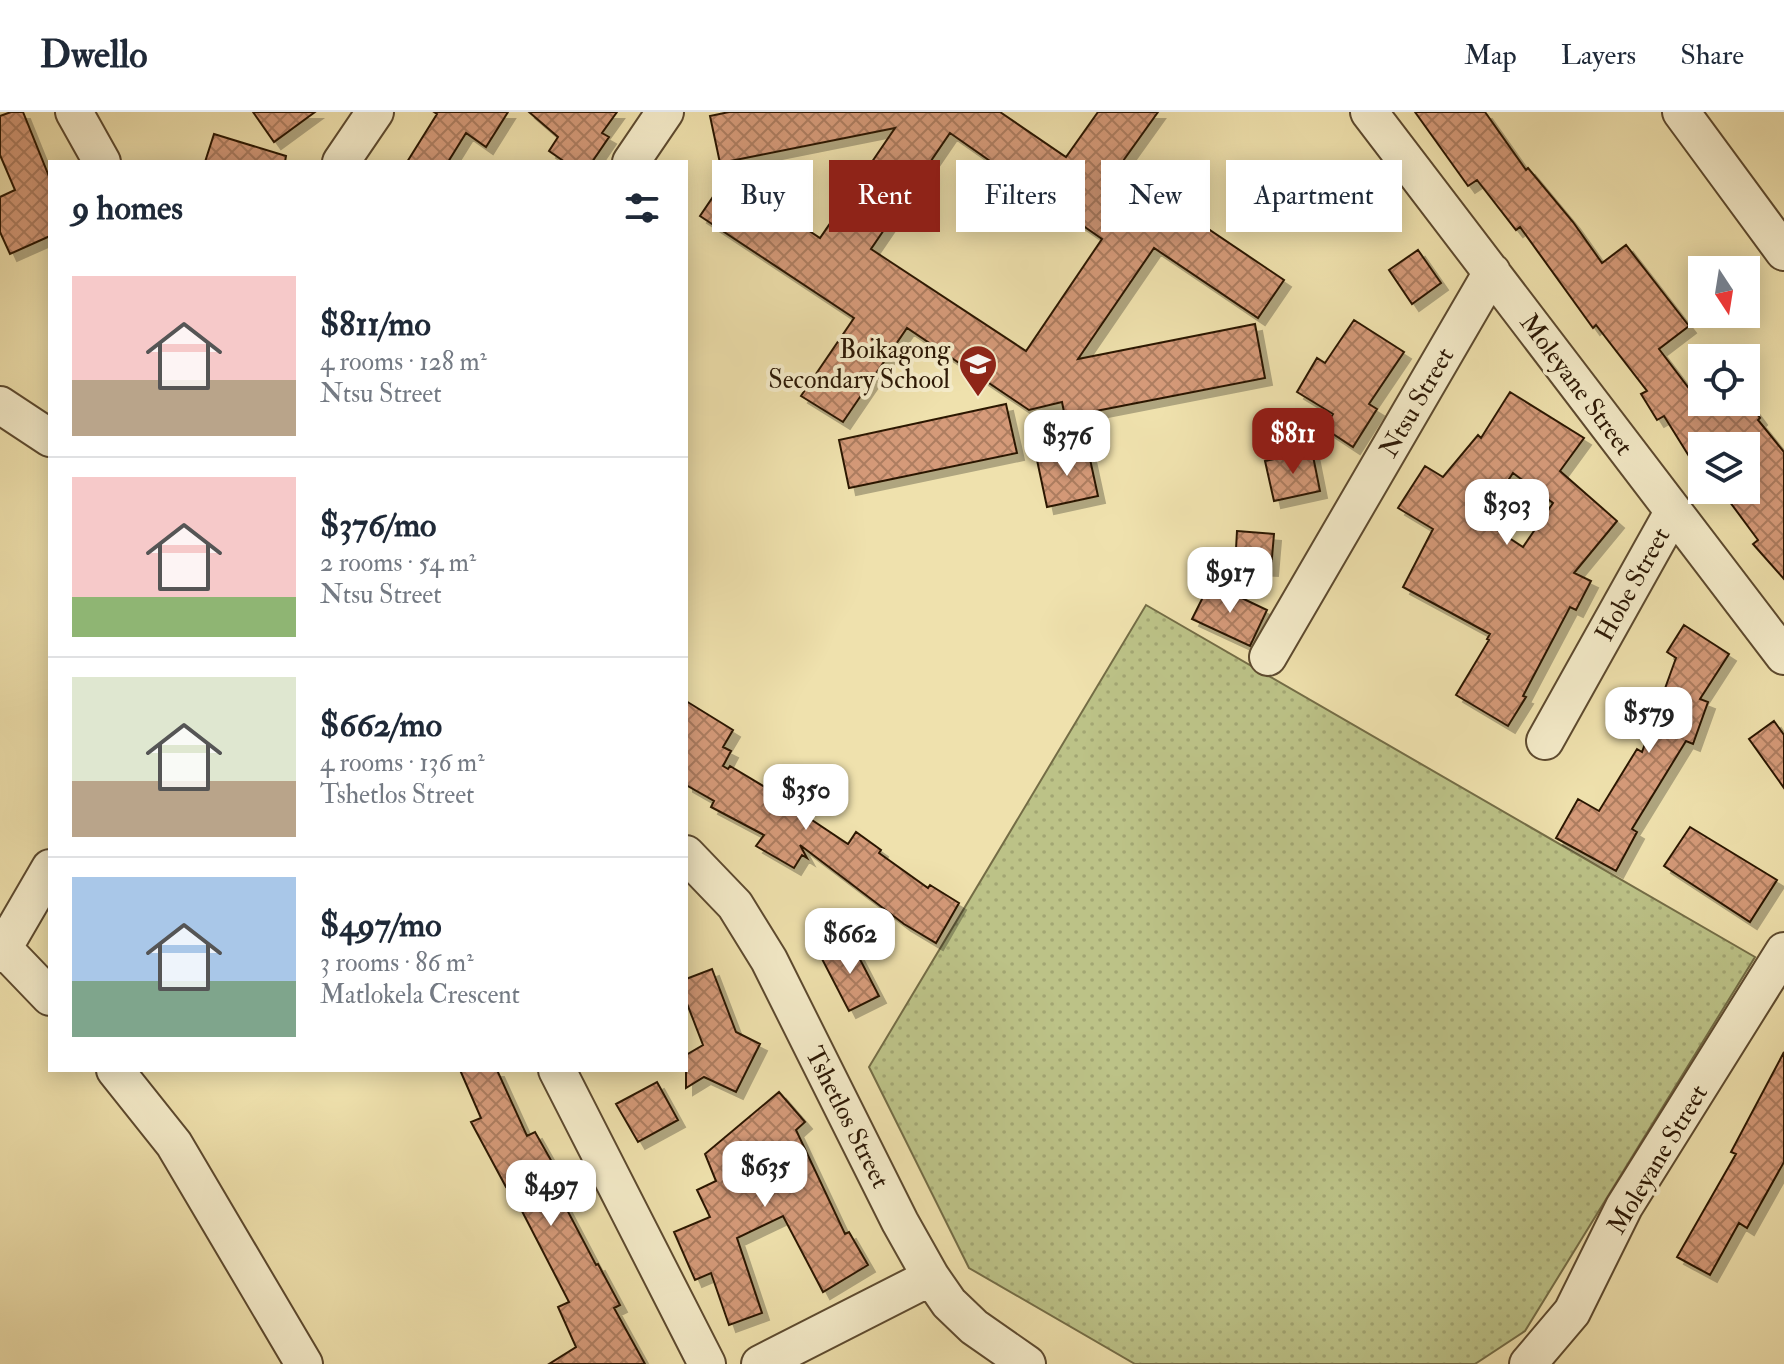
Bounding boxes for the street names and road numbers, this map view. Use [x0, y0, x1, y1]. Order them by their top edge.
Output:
street label: Moleyane Street [1513, 308, 1640, 462]
street label: Ntsu Street [1373, 342, 1461, 463]
street label: Hobe Street [1589, 522, 1677, 647]
street label: Tshetlos Street [798, 1041, 896, 1194]
street label: Moleyane Street [1601, 1079, 1715, 1240]

